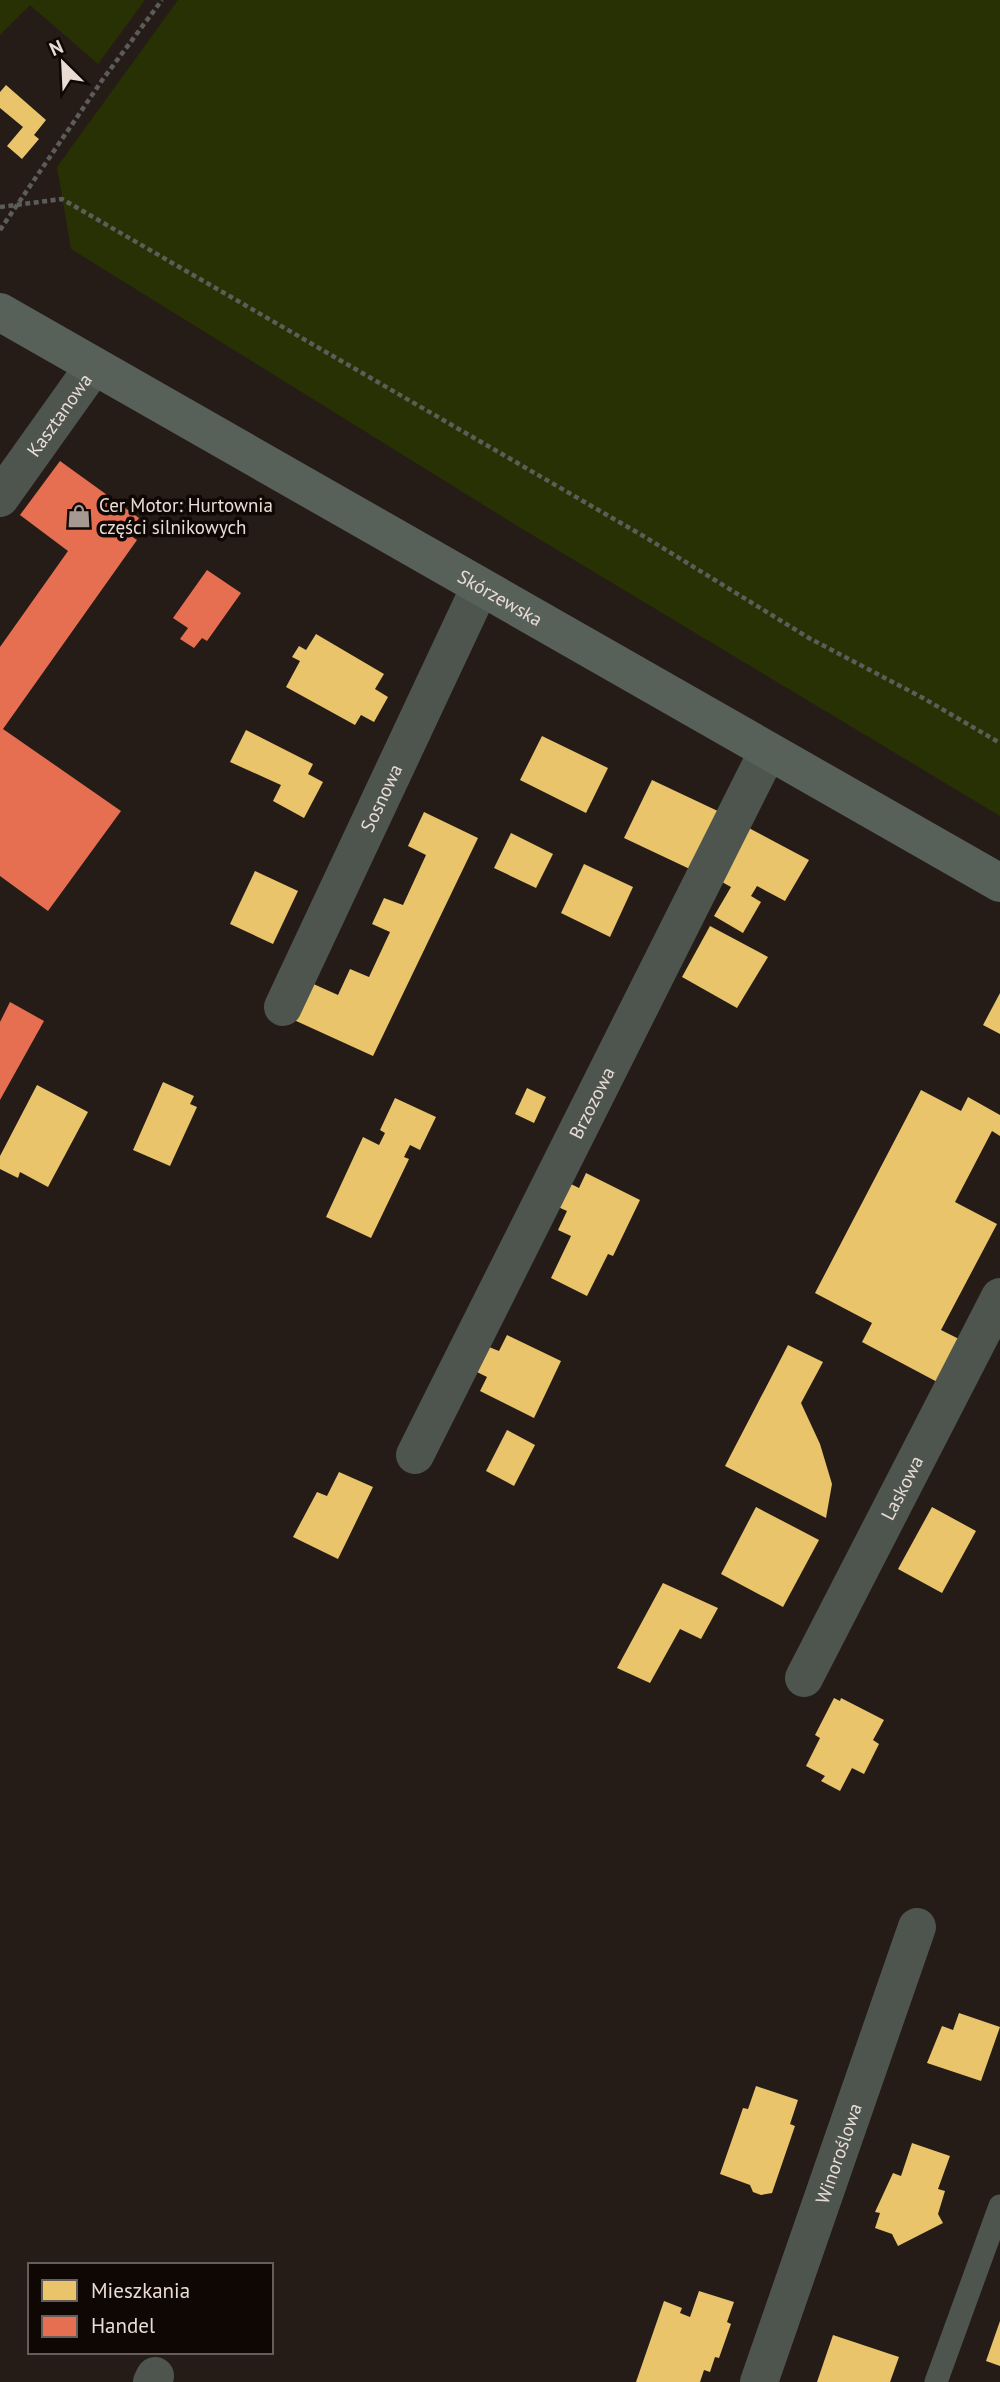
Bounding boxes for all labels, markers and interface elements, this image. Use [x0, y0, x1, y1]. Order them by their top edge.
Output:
north arrow [28, 28, 98, 98]
text: N [46, 34, 67, 61]
street label: Kasztanowa [21, 369, 97, 461]
place label: Cer Motor: Hurtownia części silnikowych [99, 493, 273, 539]
shop icon: Cer Motor: Hurtownia części silnikowych [65, 502, 93, 530]
street label: Skórzewska [454, 564, 547, 631]
street label: Sosnowa [355, 760, 407, 836]
street label: Brzozowa [564, 1063, 620, 1143]
street label: Laskowa [875, 1451, 928, 1524]
street label: Winoroślowa [810, 2100, 867, 2207]
legend [28, 2263, 273, 2354]
text: Mieszkania [91, 2277, 190, 2304]
text: Handel [91, 2312, 155, 2339]

